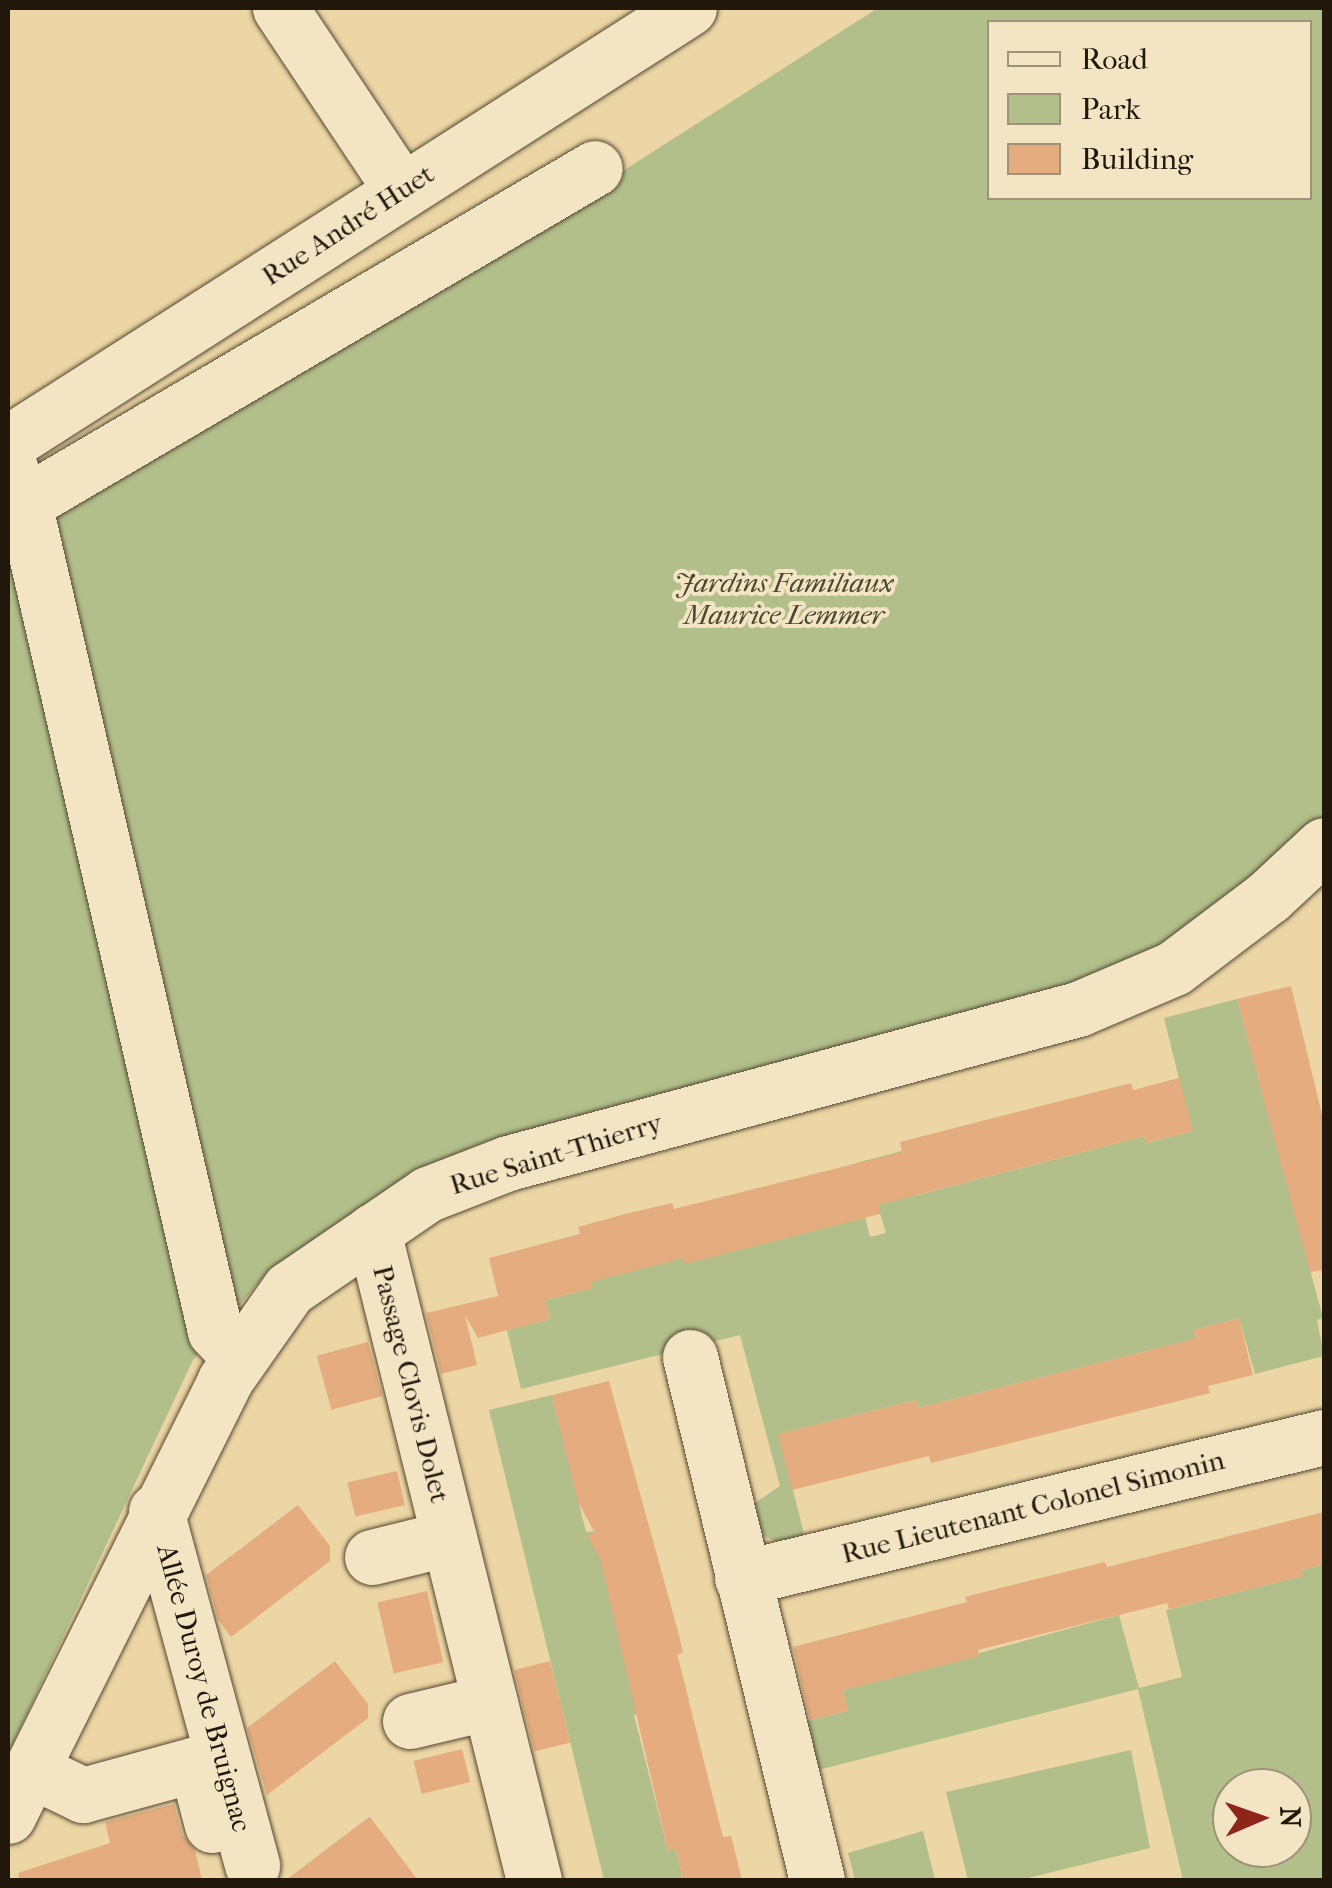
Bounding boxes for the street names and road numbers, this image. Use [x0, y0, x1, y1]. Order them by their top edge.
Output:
street label: Rue André Huet [256, 157, 440, 293]
street label: Rue Saint-Thierry [446, 1106, 666, 1202]
street label: Passage Clovis Dolet [365, 1262, 457, 1506]
street label: Rue Lieutenant Colonel Simonin [838, 1443, 1228, 1571]
street label: Allée Duroy de Bruignac [149, 1541, 259, 1835]

